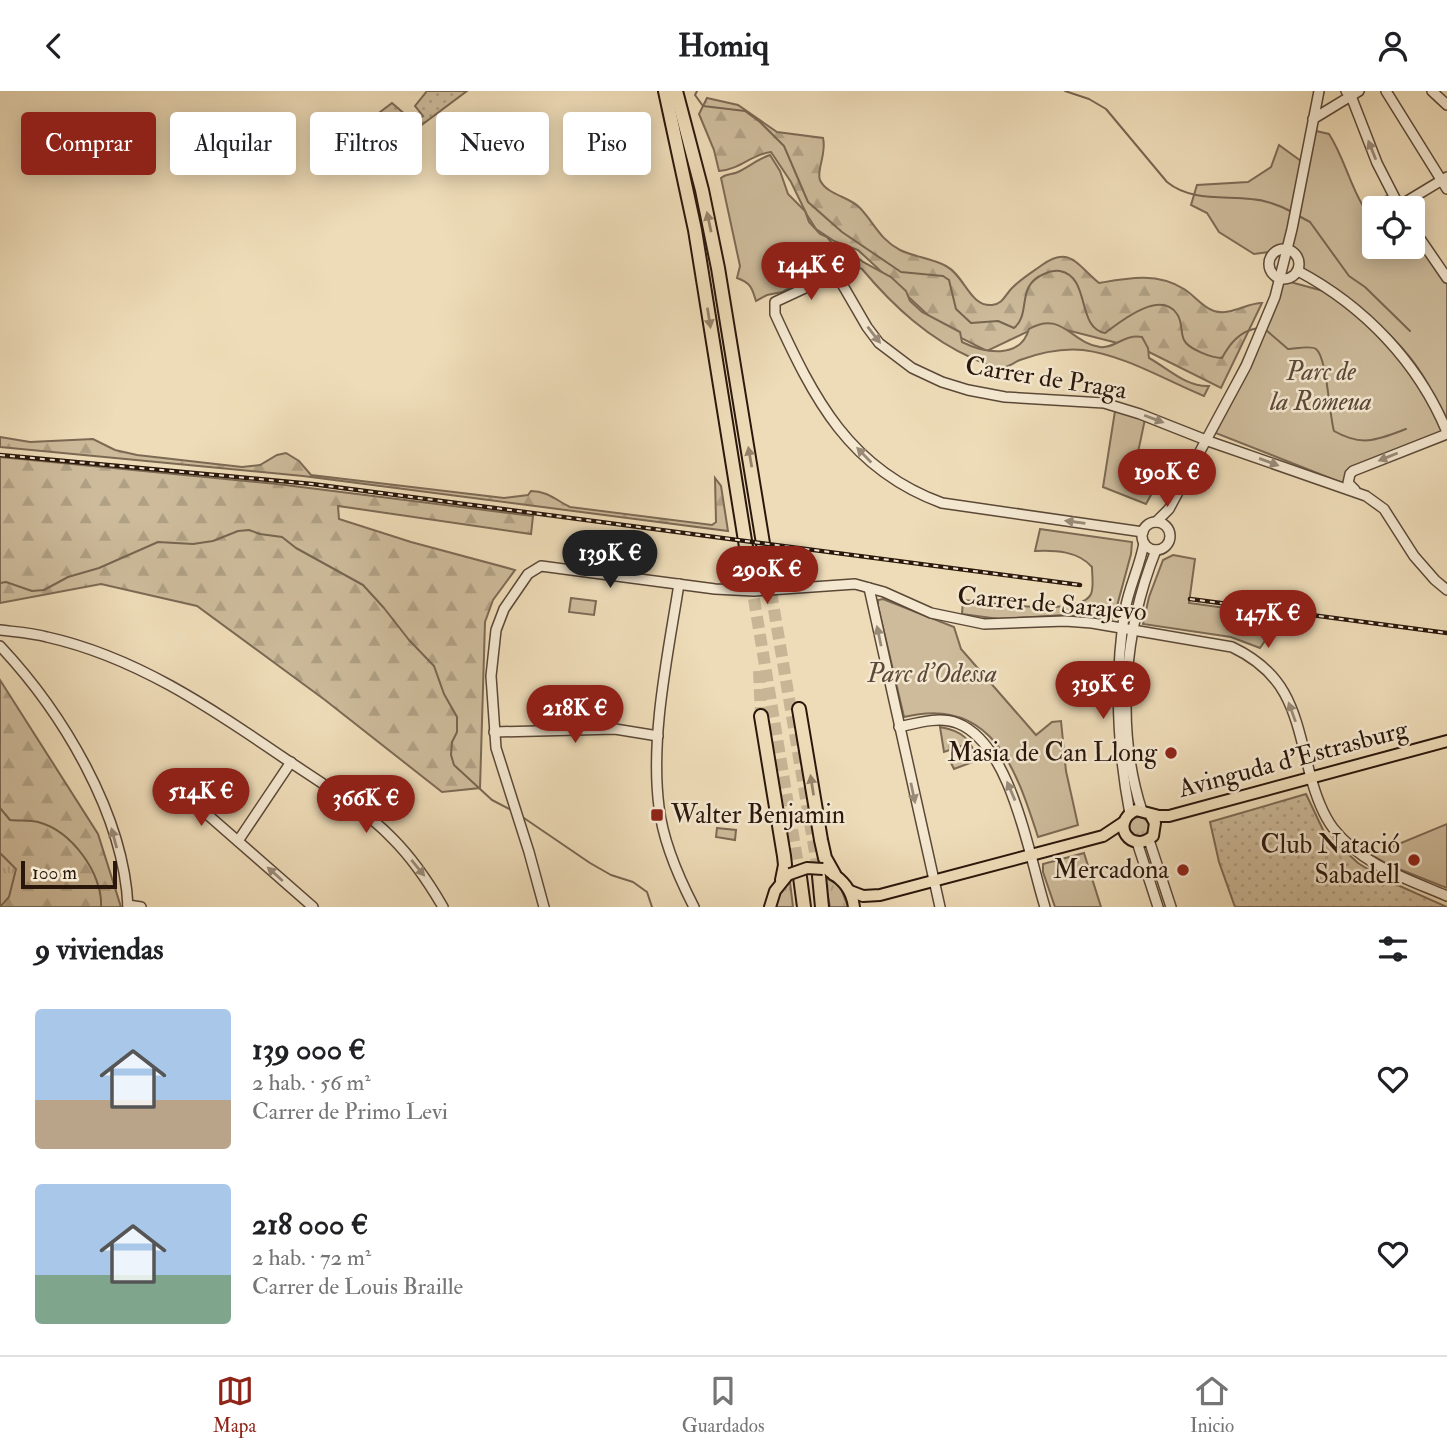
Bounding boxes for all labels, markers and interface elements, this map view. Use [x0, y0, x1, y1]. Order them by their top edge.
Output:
text: Homiq [678, 26, 769, 66]
icon: back [35, 27, 73, 65]
icon: person [1374, 27, 1412, 65]
chip: Comprar [21, 112, 156, 175]
chip: Alquilar [170, 112, 296, 175]
chip: Filtros [310, 112, 422, 175]
chip: Nuevo [436, 112, 549, 175]
chip: Piso [563, 112, 651, 175]
one-way arrow [1366, 139, 1377, 160]
map controls [1362, 196, 1425, 259]
button: locate [1362, 196, 1425, 259]
one-way arrow [703, 211, 714, 233]
pin: 144K € [754, 243, 868, 302]
text: 144K € [777, 250, 845, 279]
one-way arrow [704, 307, 715, 329]
one-way arrow [866, 326, 881, 344]
street label: Carrer de Praga [963, 349, 1129, 407]
park label: Parc de la Romeua [1269, 356, 1372, 418]
one-way arrow [1144, 414, 1165, 425]
one-way arrow [744, 446, 755, 468]
one-way arrow [856, 447, 872, 464]
pin: 190K € [1110, 449, 1224, 509]
one-way arrow [1378, 451, 1399, 462]
text: 190K € [1134, 457, 1200, 486]
one-way arrow [1258, 457, 1279, 468]
one-way arrow [1064, 517, 1086, 528]
pin: 139K € [553, 531, 667, 590]
text: 139K € [578, 538, 642, 567]
pin: 290K € [710, 547, 824, 606]
text: 290K € [732, 554, 802, 583]
street label: Carrer de Sarajevo [956, 580, 1148, 628]
pin: 147K € [1211, 591, 1325, 650]
text: 147K € [1235, 598, 1301, 627]
one-way arrow [874, 625, 885, 647]
park label: Parc d'Odessa [866, 658, 997, 690]
pin: 319K € [1046, 661, 1160, 721]
text: 319K € [1071, 669, 1135, 698]
pin: 218K € [518, 685, 632, 745]
text: 218K € [542, 693, 608, 722]
one-way arrow [1286, 702, 1297, 723]
street label: Avinguda d'Estrasburg [1174, 713, 1412, 805]
place label: Masia de Can Llong [948, 737, 1158, 769]
marker: Masia de Can Llong [1163, 745, 1179, 761]
pin: 514K € [144, 769, 258, 828]
one-way arrow [806, 774, 817, 796]
pin: 366K € [309, 775, 423, 835]
text: 514K € [168, 776, 234, 805]
one-way arrow [1005, 780, 1016, 801]
one-way arrow [908, 782, 919, 804]
text: 366K € [333, 783, 399, 812]
place label: Walter Benjamin [670, 799, 845, 831]
marker: Walter Benjamin [649, 807, 665, 823]
one-way arrow [108, 827, 119, 849]
place label: Club Natació Sabadell [1261, 829, 1400, 891]
marker: Club Natació Sabadell [1406, 852, 1422, 868]
place label: Mercadona [1053, 854, 1169, 886]
scale bar [21, 858, 117, 890]
one-way arrow [410, 860, 425, 877]
text: 100 m [32, 861, 77, 885]
marker: Mercadona [1175, 862, 1191, 878]
one-way arrow [266, 866, 284, 882]
icon: filters [1374, 930, 1412, 968]
text: 9 viviendas [35, 931, 164, 968]
text: 139 000 € [252, 1031, 366, 1068]
icon: home [91, 1037, 175, 1121]
icon: heart [1374, 1060, 1412, 1098]
text: 2 hab. · 56 m² [252, 1068, 371, 1097]
text: Carrer de Primo Levi [252, 1097, 448, 1126]
text: 218 000 € [252, 1206, 368, 1243]
icon: home [91, 1212, 175, 1296]
icon: heart [1374, 1235, 1412, 1273]
text: 2 hab. · 72 m² [252, 1243, 371, 1272]
text: Carrer de Louis Braille [252, 1272, 463, 1301]
tab: Mapa [213, 1372, 256, 1438]
tab: Guardados [682, 1372, 765, 1438]
tab: Inicio [1190, 1372, 1234, 1438]

